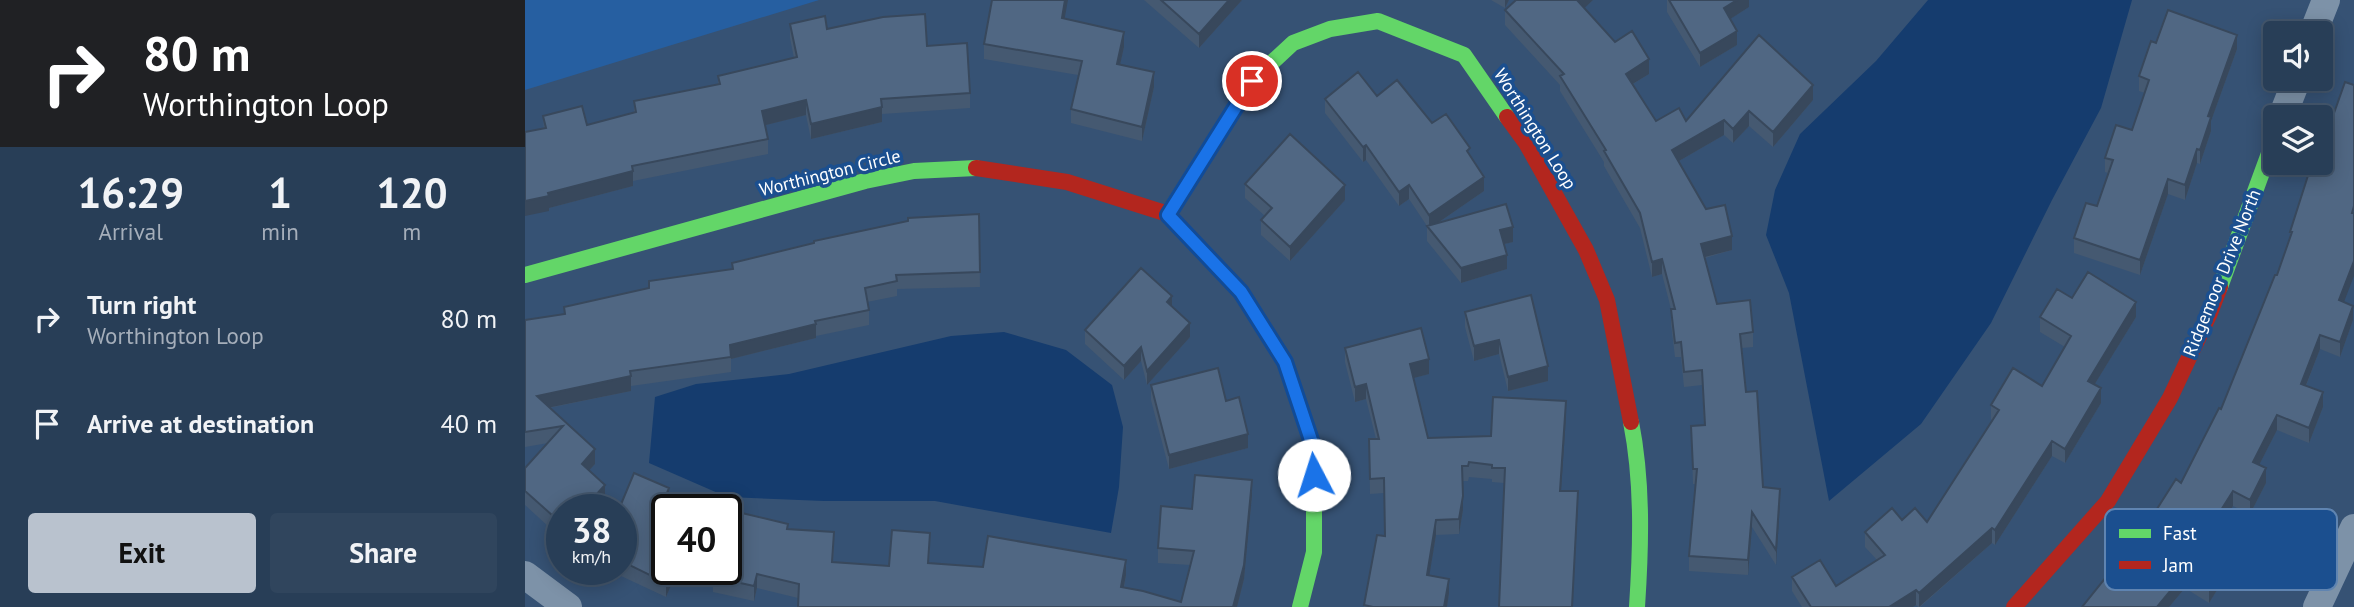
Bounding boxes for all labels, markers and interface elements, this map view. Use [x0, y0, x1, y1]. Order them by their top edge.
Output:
text: 80 m [143, 21, 250, 85]
map controls [2263, 21, 2333, 175]
button: sound [2263, 21, 2333, 91]
icon: right [28, 28, 119, 119]
pin [1222, 51, 1282, 111]
icon: arrive [1233, 62, 1271, 100]
street label: Worthington Loop [1489, 64, 1582, 193]
text: Worthington Loop [143, 83, 389, 125]
button: layers [2263, 105, 2333, 175]
street label: Worthington Circle [757, 144, 903, 201]
text: 16:29 [77, 165, 184, 220]
text: 1 [268, 165, 292, 220]
text: 120 [376, 165, 448, 220]
street label: Ridgemoor Drive North [2177, 186, 2266, 360]
text: Arrival [98, 217, 163, 246]
text: min [261, 217, 299, 246]
text: m [403, 217, 421, 246]
text: Turn right [87, 288, 196, 321]
icon: right [28, 300, 66, 338]
text: 80 m [441, 302, 497, 335]
text: Worthington Loop [87, 321, 264, 350]
icon: arrive [28, 405, 66, 443]
text: Arrive at destination [87, 407, 314, 440]
text: 40 m [441, 407, 497, 440]
position arrow [1277, 438, 1351, 512]
speed limit sign: 40 [651, 494, 742, 585]
text: 38 [572, 507, 611, 553]
legend [2105, 509, 2337, 590]
button: Exit [28, 513, 256, 593]
button: Share [270, 513, 497, 593]
text: Fast [2163, 521, 2197, 545]
text: km/h [572, 545, 611, 568]
text: Jam [2162, 553, 2193, 577]

